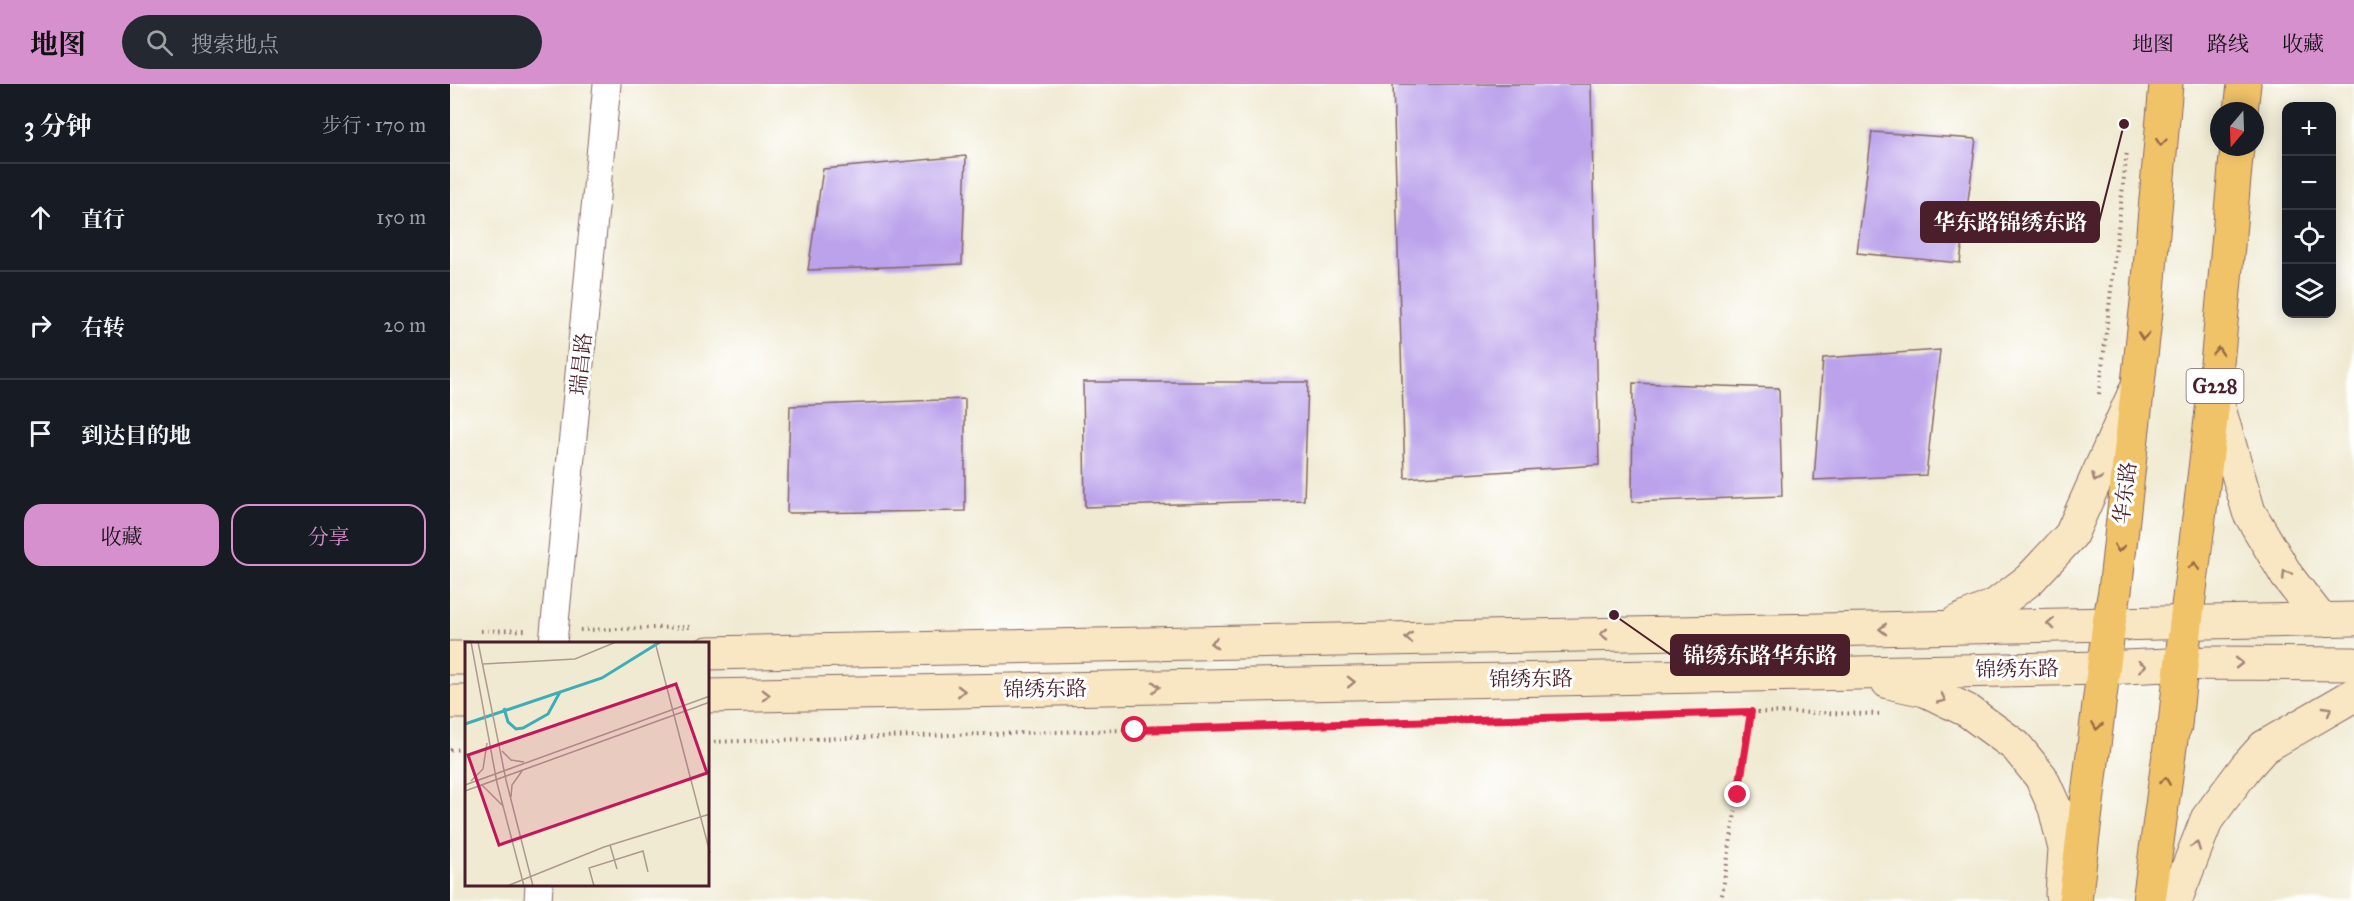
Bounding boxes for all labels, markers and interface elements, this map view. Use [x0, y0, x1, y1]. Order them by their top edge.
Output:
search box [122, 15, 542, 69]
icon: search [143, 26, 176, 59]
text: 地图 [30, 27, 86, 62]
text: 搜索地点 [191, 31, 279, 58]
text: 地图 [2132, 31, 2174, 57]
text: 路线 [2207, 31, 2249, 57]
text: 收藏 [2282, 31, 2324, 57]
north arrow [2210, 102, 2264, 156]
map controls [2282, 102, 2336, 318]
button: + [2282, 102, 2336, 156]
text: 3 分钟 [24, 110, 92, 142]
text: 步行 · 170 m [322, 113, 426, 137]
one-way arrow [2155, 138, 2168, 147]
button: − [2282, 156, 2336, 210]
icon: ahead [24, 201, 57, 234]
callout: 华东路锦绣东路 [1921, 202, 2099, 242]
text: 150 m [376, 205, 426, 229]
text: 直行 [81, 206, 125, 233]
text: 华东路锦绣东路 [1933, 209, 2087, 236]
button: locate [2282, 210, 2336, 264]
button: layers [2282, 264, 2336, 318]
icon: right [24, 309, 57, 342]
text: 20 m [383, 313, 426, 337]
text: 右转 [81, 314, 125, 341]
street label: 瑞昌路 [565, 331, 597, 397]
one-way arrow [2137, 332, 2150, 341]
one-way arrow [2211, 346, 2224, 355]
road number: G228 [2186, 369, 2244, 403]
icon: arrive [24, 417, 57, 450]
text: 到达目的地 [81, 422, 191, 449]
street label: 华东路 [2108, 460, 2142, 526]
one-way arrow [2092, 471, 2104, 482]
button: 收藏 [24, 504, 219, 566]
button: 分享 [231, 504, 426, 566]
one-way arrow [2113, 544, 2125, 553]
one-way arrow [2187, 561, 2200, 570]
one-way arrow [2281, 570, 2293, 580]
one-way arrow [2046, 618, 2055, 631]
one-way arrow [1879, 623, 1888, 635]
one-way arrow [1600, 628, 1609, 640]
one-way arrow [1405, 632, 1414, 645]
callout: 锦绣东路华东路 [1671, 635, 1849, 675]
one-way arrow [1210, 637, 1219, 649]
inset map [465, 642, 710, 886]
text: 锦绣东路华东路 [1683, 642, 1837, 669]
street label: 锦绣东路 [1975, 655, 2059, 683]
one-way arrow [2235, 657, 2244, 669]
one-way arrow [2138, 659, 2147, 672]
street label: 锦绣东路 [1489, 665, 1573, 693]
street label: 锦绣东路 [1003, 675, 1087, 703]
one-way arrow [1347, 676, 1356, 689]
one-way arrow [1152, 680, 1161, 693]
one-way arrow [957, 685, 966, 697]
one-way arrow [762, 689, 771, 701]
one-way arrow [1936, 691, 1947, 703]
one-way arrow [2321, 706, 2332, 717]
route start [1121, 716, 1147, 742]
one-way arrow [2091, 721, 2103, 730]
one-way arrow [2159, 776, 2171, 785]
route end [1724, 781, 1750, 807]
one-way arrow [2189, 842, 2201, 853]

